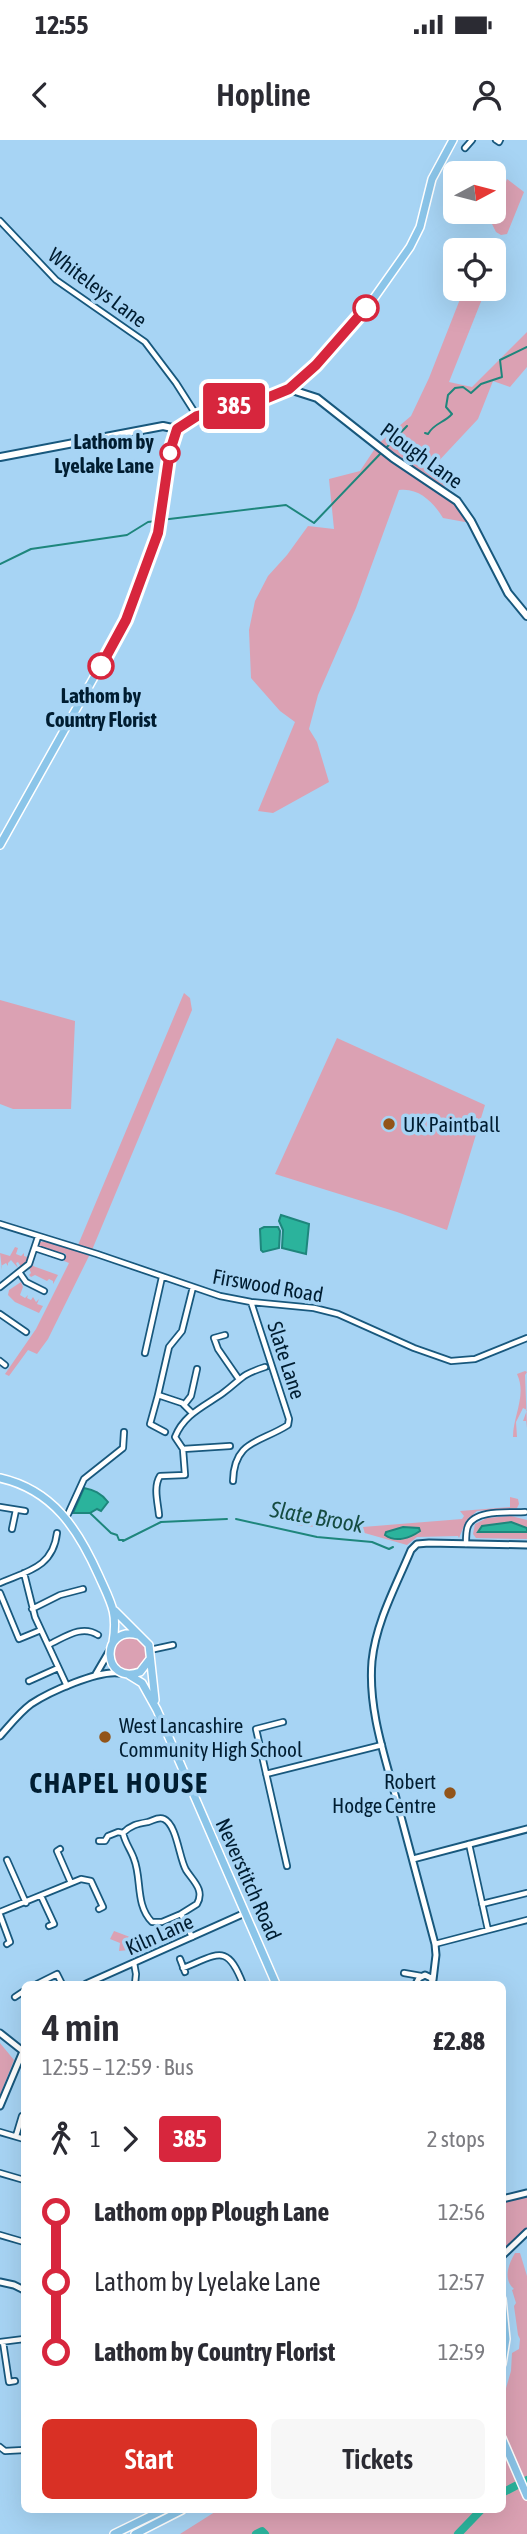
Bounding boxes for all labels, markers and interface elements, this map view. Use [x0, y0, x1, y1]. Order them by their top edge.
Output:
text: 12:55 [35, 10, 89, 40]
icon: back [21, 76, 59, 114]
text: Hopline [216, 76, 311, 113]
icon: person [468, 76, 506, 114]
north arrow [443, 161, 506, 224]
map controls [443, 161, 506, 301]
button: locate [443, 238, 506, 301]
street label: Whiteleys Lane [44, 242, 152, 332]
unlabelled marker [353, 295, 379, 321]
line badge: 385 [194, 383, 274, 429]
text: 385 [217, 392, 251, 419]
street label: Plough Lane [376, 417, 468, 493]
place label: Lathom by Lyelake Lane [54, 429, 154, 477]
marker: Lathom by Lyelake Lane [160, 443, 180, 463]
marker: Lathom by Country Florist [88, 653, 114, 679]
place label: Lathom by Country Florist [45, 683, 157, 731]
place label: UK Paintball [403, 1112, 501, 1136]
marker: UK Paintball [381, 1116, 397, 1132]
street label: Firswood Road [211, 1263, 325, 1307]
street label: Slate Lane [263, 1318, 311, 1402]
water label: Slate Brook [267, 1496, 367, 1538]
place label: West Lancashire Community High School [119, 1713, 303, 1761]
marker: West Lancashire Community High School [97, 1729, 113, 1745]
district label: CHAPEL HOUSE [29, 1767, 209, 1799]
place label: Robert Hodge Centre [332, 1769, 436, 1817]
marker: Robert Hodge Centre [442, 1785, 458, 1801]
street label: Neverstitch Road [211, 1814, 287, 1944]
street label: Kiln Lane [122, 1909, 196, 1959]
text: 4 min [42, 2006, 120, 2049]
text: £2.88 [433, 2026, 485, 2056]
text: 12:55 – 12:59 · Bus [42, 2054, 194, 2080]
icon: walk [42, 2120, 80, 2158]
icon: forward [111, 2120, 149, 2158]
text: 385 [173, 2125, 207, 2152]
text: 1 [90, 2126, 101, 2152]
text: 2 stops [427, 2126, 485, 2152]
text: Lathom opp Plough Lane [94, 2197, 329, 2227]
text: 12:56 [438, 2199, 485, 2225]
text: Lathom by Lyelake Lane [94, 2267, 320, 2297]
text: 12:57 [438, 2269, 485, 2295]
text: Lathom by Country Florist [94, 2337, 335, 2367]
text: 12:59 [438, 2339, 485, 2365]
button: Start [42, 2419, 257, 2499]
button: Tickets [271, 2419, 485, 2499]

